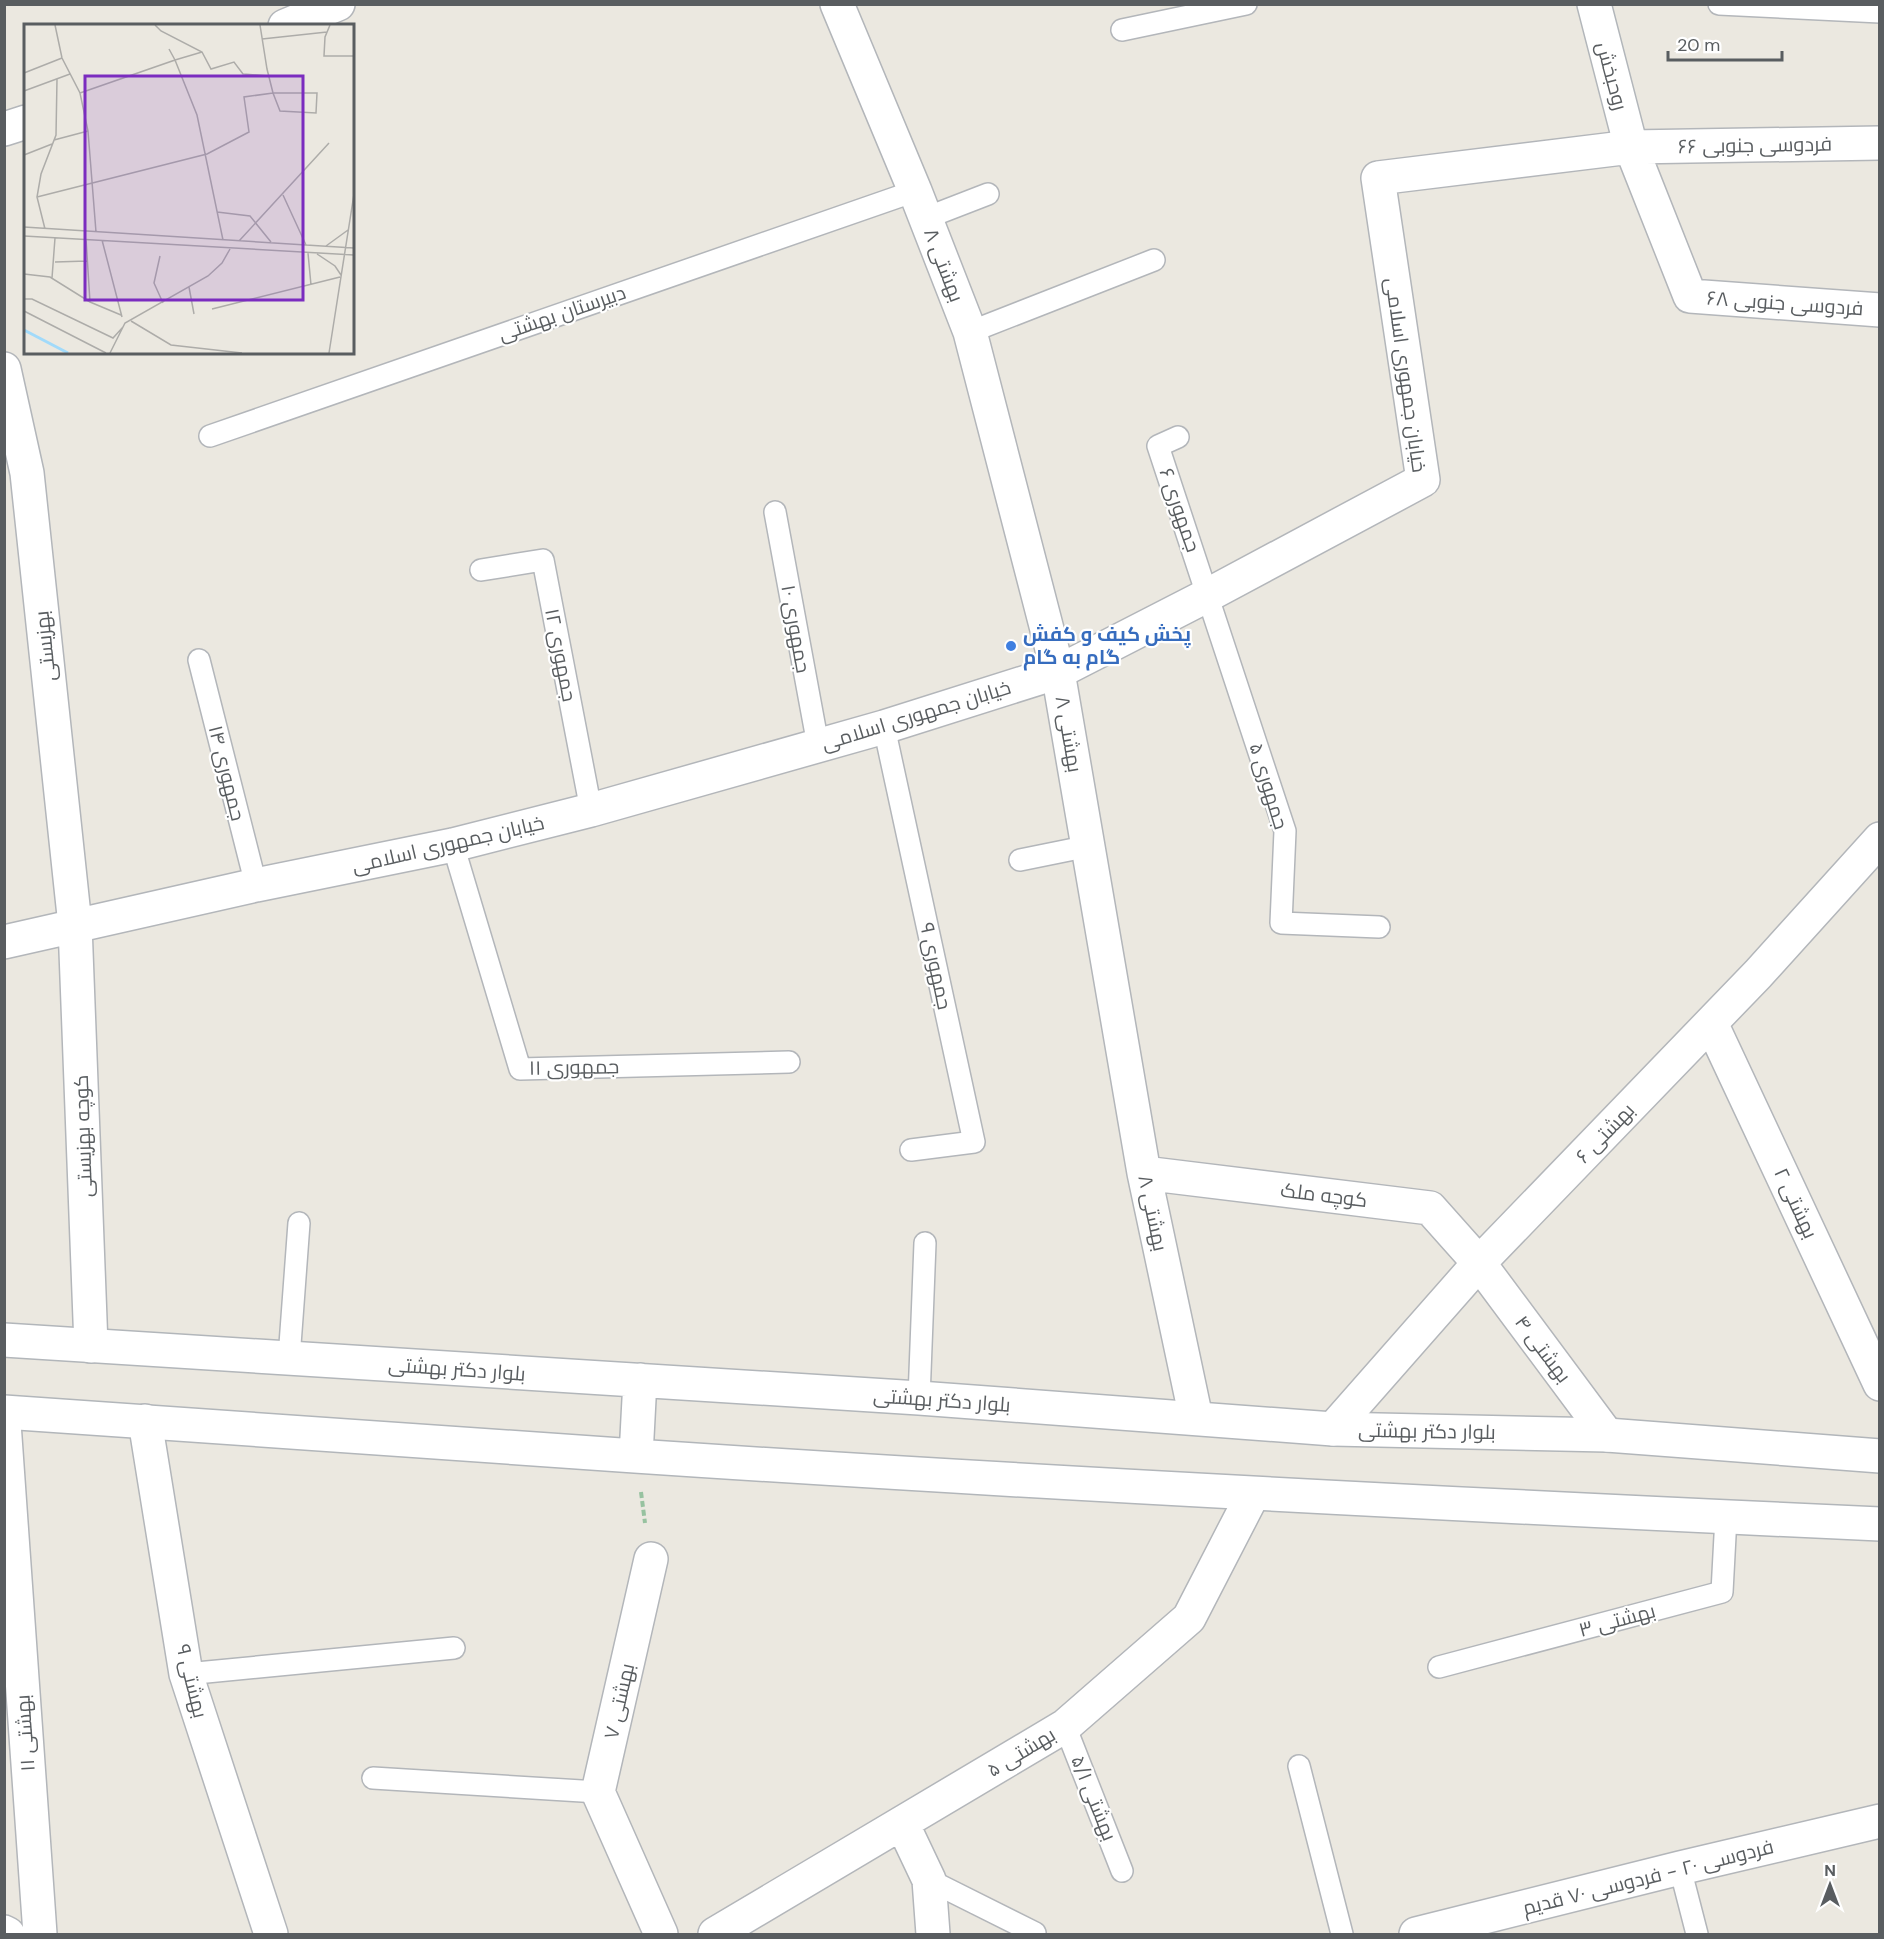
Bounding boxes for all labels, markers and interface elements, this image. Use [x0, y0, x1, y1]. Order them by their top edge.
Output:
inset map [24, 24, 354, 354]
scale bar [1668, 24, 1782, 62]
text: 20 m [1677, 33, 1720, 57]
street label: روحبخش [1590, 39, 1634, 113]
street label: فردوسی جنوبی ۶۶ [1678, 131, 1832, 159]
street label: بهشتی ۸ [918, 224, 970, 306]
street label: خیابان جمهوری اسلامی [1379, 276, 1433, 474]
street label: دبیرستان بهشتی [495, 279, 629, 347]
street label: فردوسی جنوبی ۶۸ [1706, 285, 1864, 321]
street label: جمهوری ۶ [1153, 464, 1207, 556]
street label: جمهوری ۱۰ [775, 583, 817, 675]
street label: جمهوری ۱۲ [539, 606, 583, 704]
street label: بهزیستی [28, 610, 62, 682]
place label: پخش کیف و کفش گام به گام [1023, 621, 1191, 671]
marker: پخش کیف و کفش گام به گام [1004, 639, 1018, 653]
street label: خیابان جمهوری اسلامی [818, 674, 1014, 756]
street label: بهشتی ۸ [1050, 694, 1088, 774]
street label: جمهوری ۱۴ [203, 723, 251, 823]
street label: جمهوری ۵ [1244, 740, 1294, 832]
street label: خیابان جمهوری اسلامی [349, 809, 547, 879]
street label: جمهوری ۹ [914, 920, 958, 1012]
street label: جمهوری ۱۱ [529, 1053, 619, 1081]
street label: کوچه بهزیستی [68, 1074, 98, 1198]
street label: بهشتی ۶ [1570, 1097, 1640, 1169]
street label: بهشتی ۲ [1768, 1163, 1824, 1243]
street label: بهشتی ۸ [1132, 1173, 1174, 1253]
street label: کوچه ملک [1279, 1177, 1369, 1213]
street label: بهشتی ۴ [1509, 1310, 1577, 1388]
street label: بلوار دکتر بهشتی [387, 1351, 527, 1387]
street label: بلوار دکتر بهشتی [872, 1382, 1012, 1418]
street label: بلوار دکتر بهشتی [1358, 1417, 1496, 1445]
street label: بهشتی ۳ [1576, 1597, 1658, 1643]
street label: بهشتی ۹ [170, 1641, 214, 1721]
street label: بهشتی ۷ [598, 1661, 640, 1741]
street label: بهشتی ۱۱ [9, 1694, 41, 1772]
street label: بهشتی ۵ [982, 1721, 1060, 1783]
street label: بهشتی ۵/۱ [1065, 1752, 1123, 1844]
street label: فردوسی ۲۰ - فردوسی ۷۰ قدیم [1520, 1833, 1776, 1922]
north arrow [1800, 1855, 1860, 1915]
text: N [1824, 1860, 1836, 1881]

